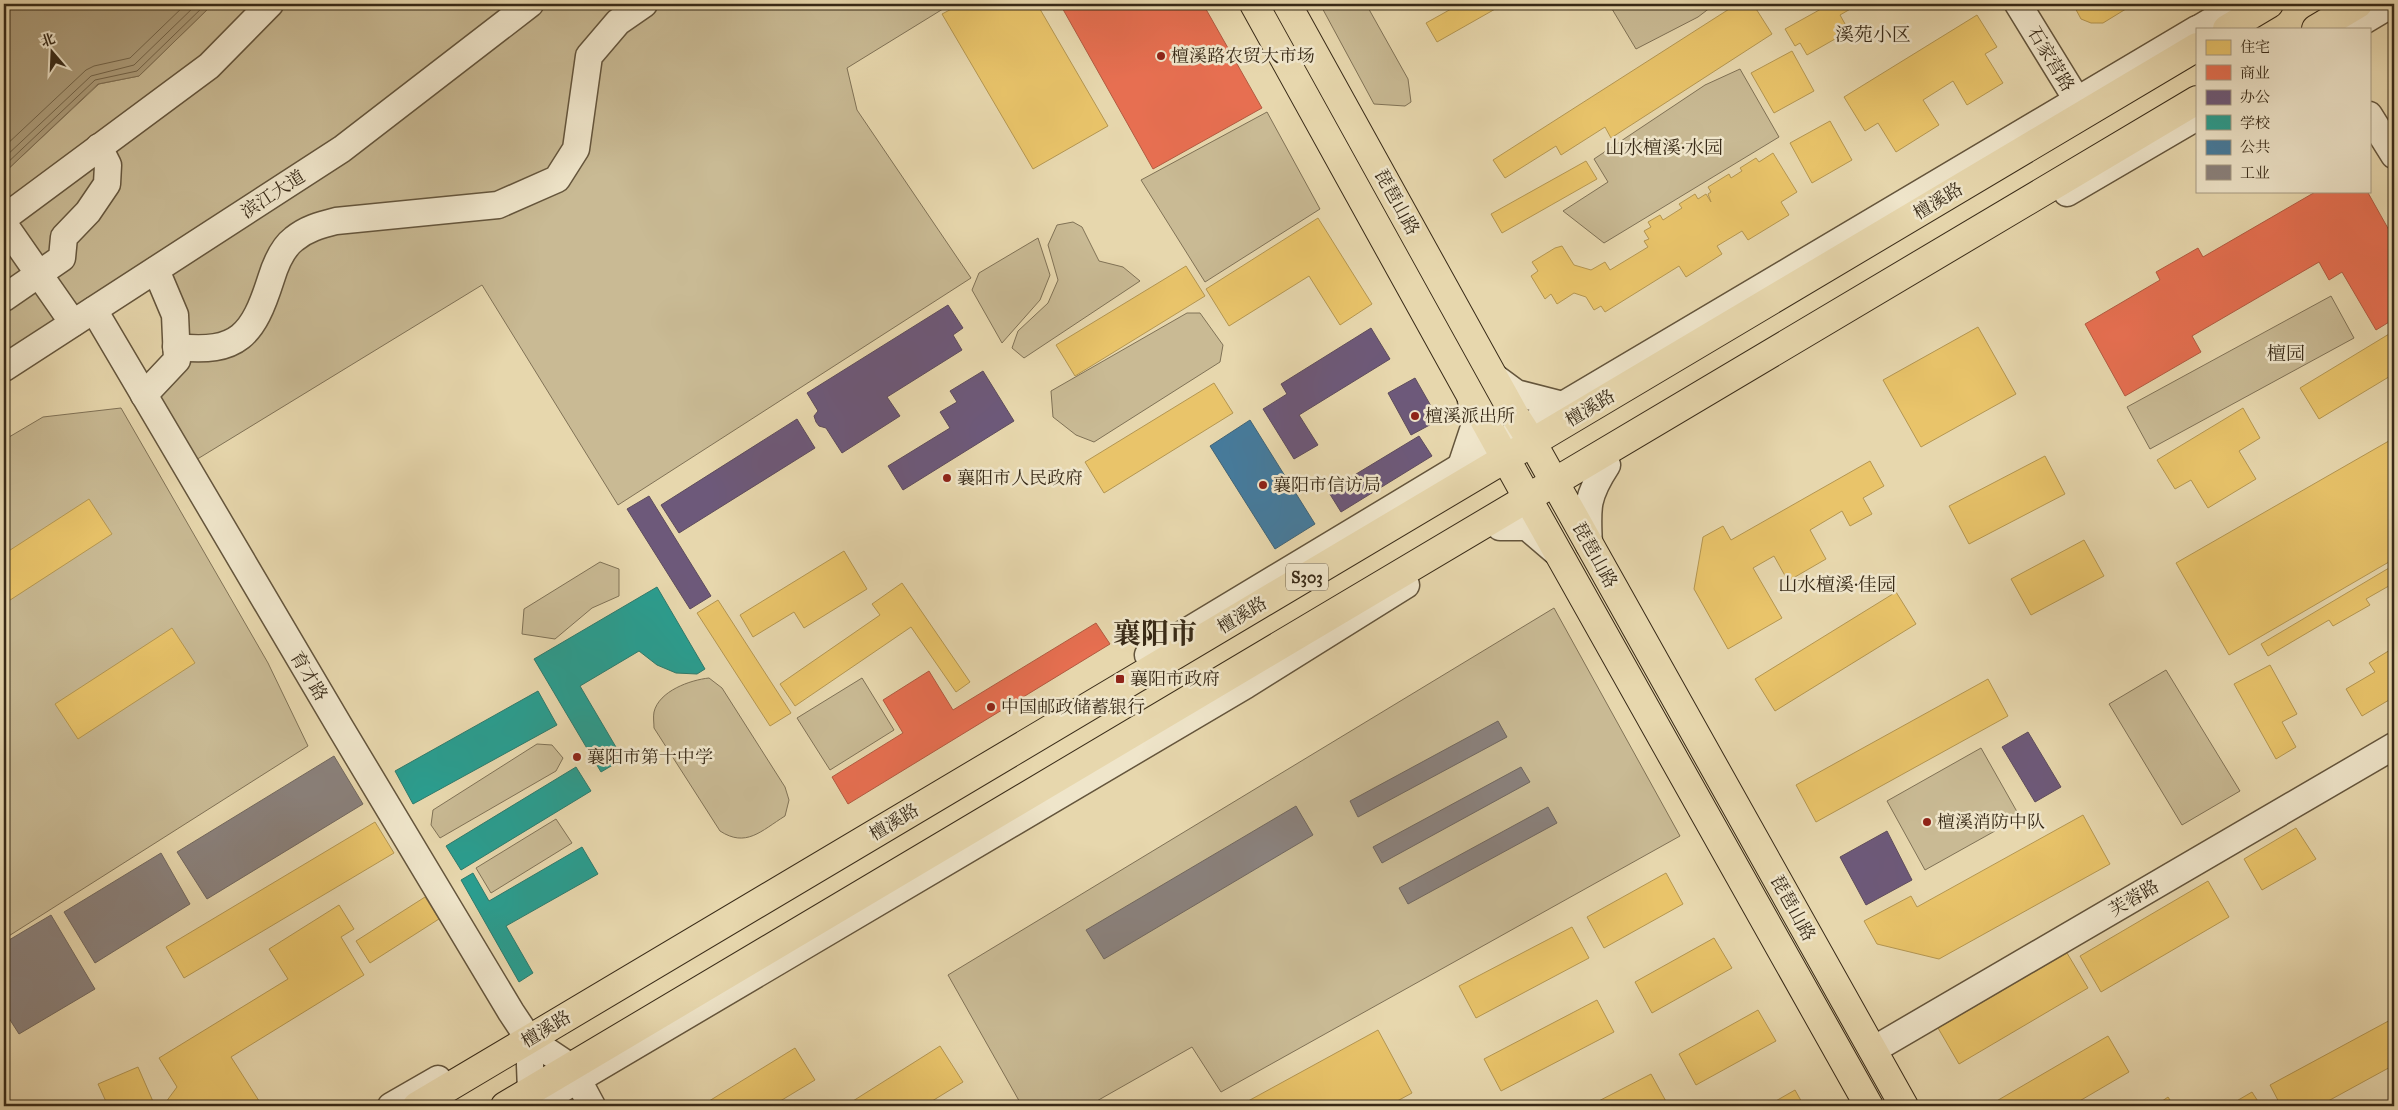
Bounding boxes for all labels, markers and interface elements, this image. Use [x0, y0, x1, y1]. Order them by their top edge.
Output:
street label: 石家营路 [2023, 22, 2079, 96]
district label: 溪苑小区 [1835, 23, 1911, 46]
north arrow [28, 28, 78, 78]
legend [2196, 28, 2370, 192]
text: 北 [39, 30, 57, 50]
text: 住宅 [2240, 38, 2270, 56]
place label: 檀溪路农贸大市场 [1171, 45, 1315, 67]
marker: 檀溪路农贸大市场 [1155, 50, 1167, 62]
text: 商业 [2240, 64, 2270, 82]
text: 办公 [2240, 88, 2270, 106]
text: 学校 [2240, 114, 2270, 132]
district label: 山水檀溪·水园 [1605, 136, 1723, 159]
text: 公共 [2240, 138, 2270, 156]
text: 工业 [2240, 164, 2270, 182]
street label: 滨江大道 [237, 165, 309, 223]
street label: 琵琶山路 [1370, 165, 1424, 239]
street label: 檀溪路 [1909, 178, 1967, 224]
district label: 檀园 [2267, 342, 2305, 365]
street label: 檀溪路 [1561, 385, 1619, 431]
place label: 檀溪派出所 [1425, 405, 1515, 427]
marker: 檀溪派出所 [1409, 410, 1421, 422]
place label: 襄阳市人民政府 [957, 467, 1083, 489]
marker: 襄阳市人民政府 [941, 472, 953, 484]
place label: 襄阳市信访局 [1273, 474, 1381, 496]
marker: 襄阳市信访局 [1257, 479, 1269, 491]
street label: 琵琶山路 [1568, 518, 1622, 592]
road number: S303 [1286, 564, 1328, 590]
district label: 山水檀溪·佳园 [1778, 573, 1896, 596]
street label: 檀溪路 [1213, 592, 1271, 638]
district label: 襄阳市 [1113, 616, 1197, 651]
street label: 育才路 [286, 647, 332, 705]
place label: 襄阳市政府 [1130, 668, 1220, 690]
marker: 襄阳市政府 [1114, 673, 1126, 685]
place label: 中国邮政储蓄银行 [1001, 696, 1145, 718]
marker: 中国邮政储蓄银行 [985, 701, 997, 713]
place label: 襄阳市第十中学 [587, 746, 713, 768]
marker: 襄阳市第十中学 [571, 751, 583, 763]
street label: 檀溪路 [865, 799, 923, 845]
place label: 檀溪消防中队 [1937, 811, 2045, 833]
marker: 檀溪消防中队 [1921, 816, 1933, 828]
street label: 琵琶山路 [1766, 871, 1820, 945]
street label: 芙蓉路 [2105, 875, 2163, 921]
street label: 檀溪路 [517, 1006, 575, 1052]

